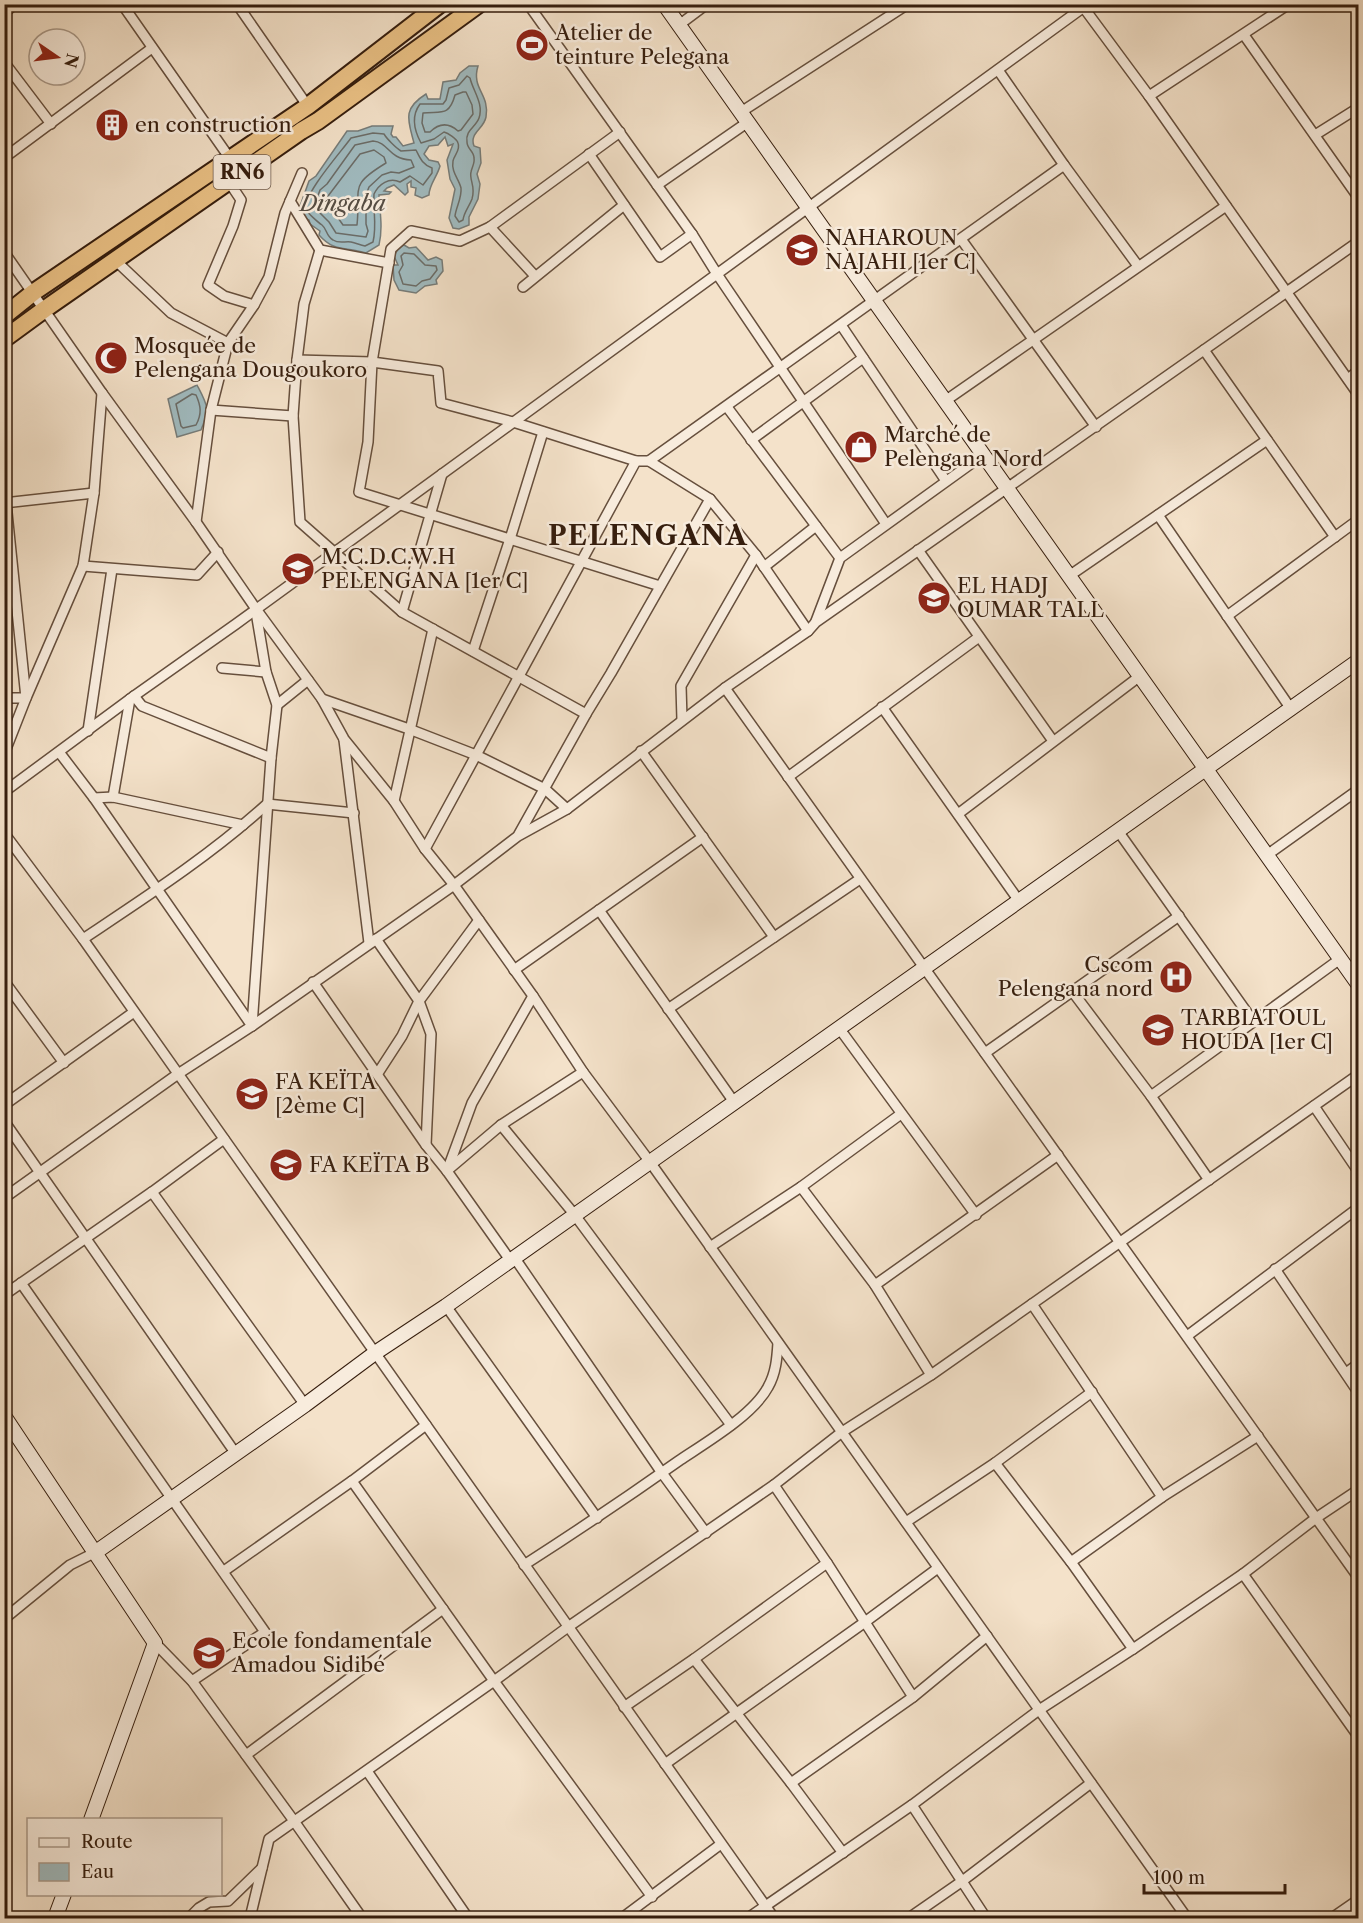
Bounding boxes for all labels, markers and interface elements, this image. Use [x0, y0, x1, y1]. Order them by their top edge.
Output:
place label: Atelier de teinture Pelegana [554, 20, 730, 69]
north arrow [27, 27, 87, 87]
sports icon: Atelier de teinture Pelegana [514, 27, 550, 63]
text: N [60, 51, 83, 70]
building icon: en construction [94, 107, 130, 143]
place label: en construction [135, 112, 292, 137]
road number: RN6 [214, 155, 270, 189]
water label: Dingaba [298, 190, 386, 217]
place label: NAHAROUN NAJAHI [1er C] [825, 225, 976, 274]
school or university icon: NAHAROUN NAJAHI [1er C] [784, 232, 820, 268]
place label: Mosquée de Pelengana Dougoukoro [134, 333, 367, 382]
mosque icon: Mosquée de Pelengana Dougoukoro [93, 340, 129, 376]
place label: Marché de Pelengana Nord [884, 422, 1043, 471]
shop icon: Marché de Pelengana Nord [843, 429, 879, 465]
district label: PELENGANA [548, 519, 748, 552]
place label: M.C.D.C.W.H PELENGANA [1er C] [321, 544, 529, 593]
school or university icon: M.C.D.C.W.H PELENGANA [1er C] [280, 551, 316, 587]
place label: EL HADJ OUMAR TALL [957, 573, 1104, 622]
school or university icon: EL HADJ OUMAR TALL [916, 580, 952, 616]
place label: Cscom Pelengana nord [998, 952, 1153, 1001]
hospital icon: Cscom Pelengana nord [1158, 959, 1194, 995]
place label: TARBIATOUL HOUDA [1er C] [1181, 1005, 1333, 1054]
school or university icon: TARBIATOUL HOUDA [1er C] [1140, 1012, 1176, 1048]
place label: FA KEÏTA [2ème C] [275, 1069, 377, 1118]
school or university icon: FA KEÏTA [2ème C] [234, 1076, 270, 1112]
school or university icon: FA KEÏTA B [268, 1147, 304, 1183]
place label: FA KEÏTA B [309, 1152, 430, 1177]
place label: Ecole fondamentale Amadou Sidibé [231, 1628, 432, 1677]
school or university icon: Ecole fondamentale Amadou Sidibé [191, 1635, 227, 1671]
legend [27, 1818, 222, 1896]
text: Route [81, 1831, 133, 1853]
scale bar [1144, 1857, 1285, 1895]
text: Eau [81, 1861, 114, 1883]
text: 100 m [1153, 1867, 1205, 1889]

